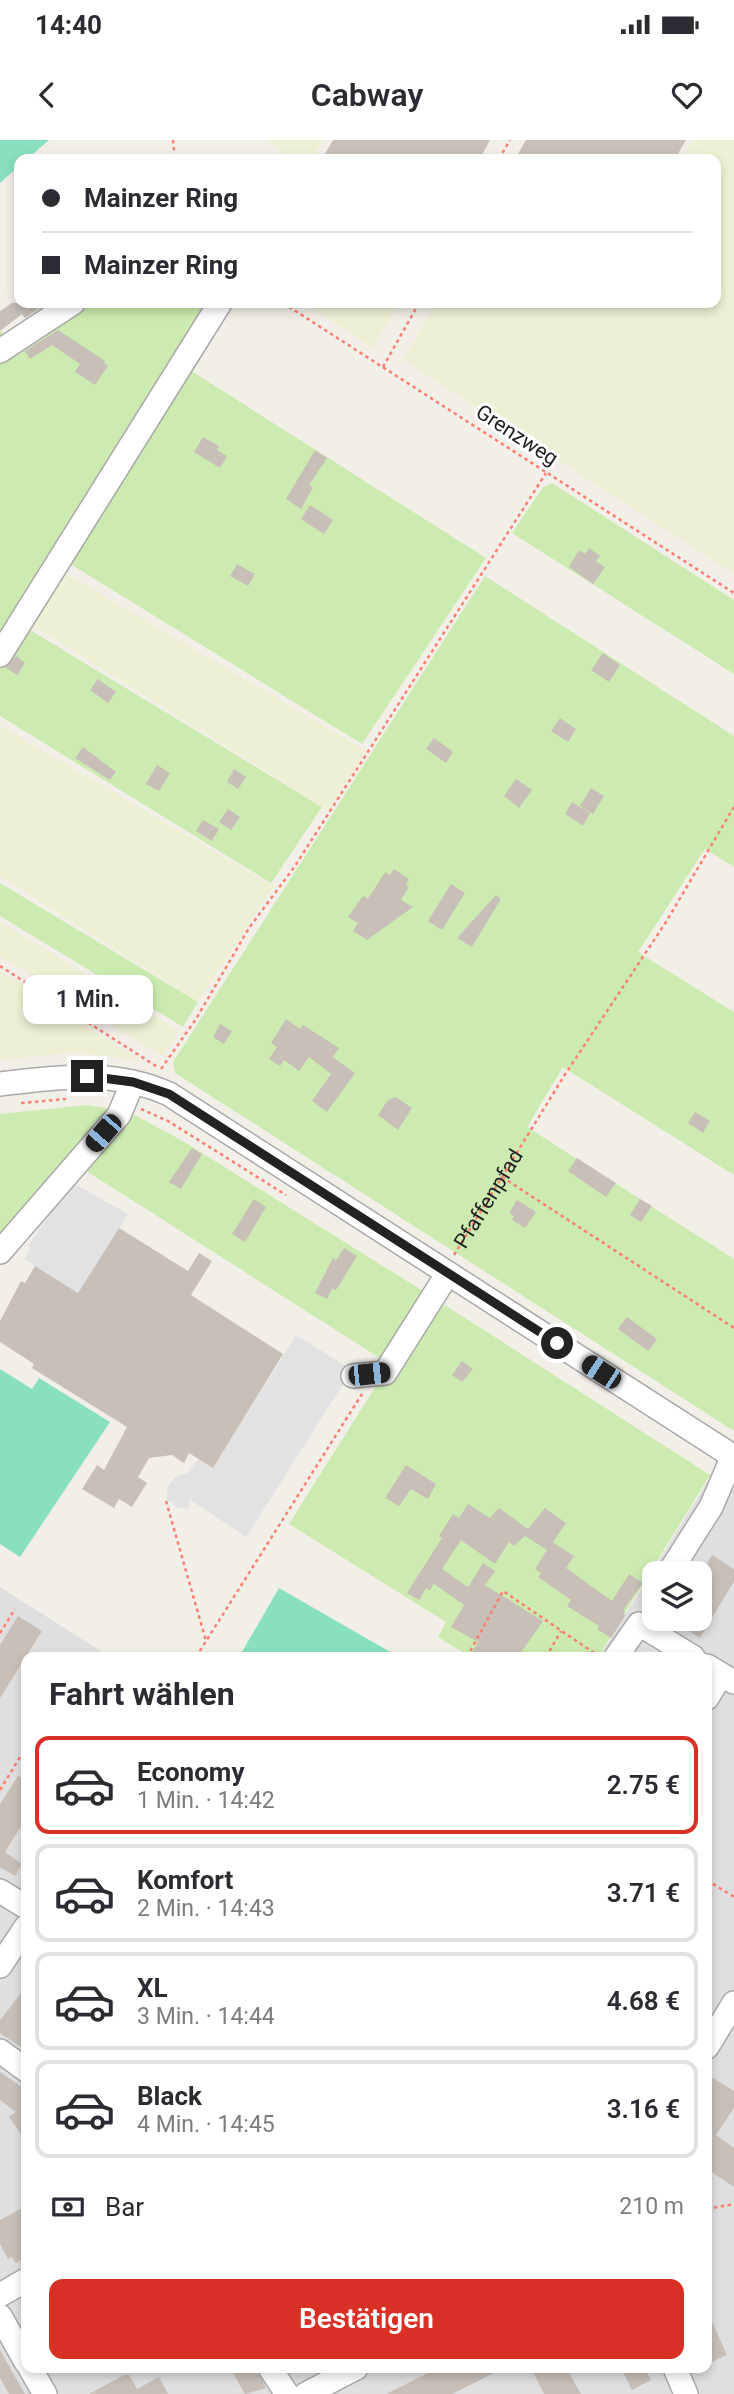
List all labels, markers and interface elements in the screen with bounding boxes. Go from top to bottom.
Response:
text: 14:40 [35,10,102,40]
icon: back [28,76,66,114]
text: Cabway [311,76,423,114]
icon: heart [668,76,706,114]
text: Mainzer Ring [84,183,238,213]
text: Mainzer Ring [84,250,238,280]
street label: Grenzweg [471,400,563,470]
callout: 1 Min. [22,974,152,1024]
text: 1 Min. [56,986,120,1013]
route end [71,1060,103,1092]
car [82,1110,125,1156]
street label: Pfaffenpfad [449,1145,528,1253]
route start [541,1327,573,1359]
car [578,1352,625,1392]
car [348,1361,391,1387]
map controls [642,1561,712,1631]
button: layers [642,1561,712,1631]
text: Fahrt wählen [49,1675,235,1713]
icon: car [53,1754,116,1817]
text: Economy [137,1757,244,1787]
text: 2.75 € [607,1770,680,1800]
text: 1 Min. · 14:42 [137,1787,275,1814]
icon: car [53,1862,116,1925]
text: Komfort [137,1865,233,1895]
text: 3.71 € [607,1878,680,1908]
text: 2 Min. · 14:43 [137,1895,275,1922]
icon: car [53,1970,116,2033]
text: XL [137,1973,168,2003]
text: 4.68 € [607,1986,680,2016]
text: 3 Min. · 14:44 [137,2003,275,2030]
icon: car [53,2078,116,2141]
text: Black [137,2081,202,2111]
text: 3.16 € [607,2094,680,2124]
text: 4 Min. · 14:45 [137,2111,275,2138]
icon: cash [49,2188,87,2226]
text: Bar [105,2192,144,2222]
text: 210 m [619,2193,684,2220]
button: Bestätigen [49,2279,684,2359]

